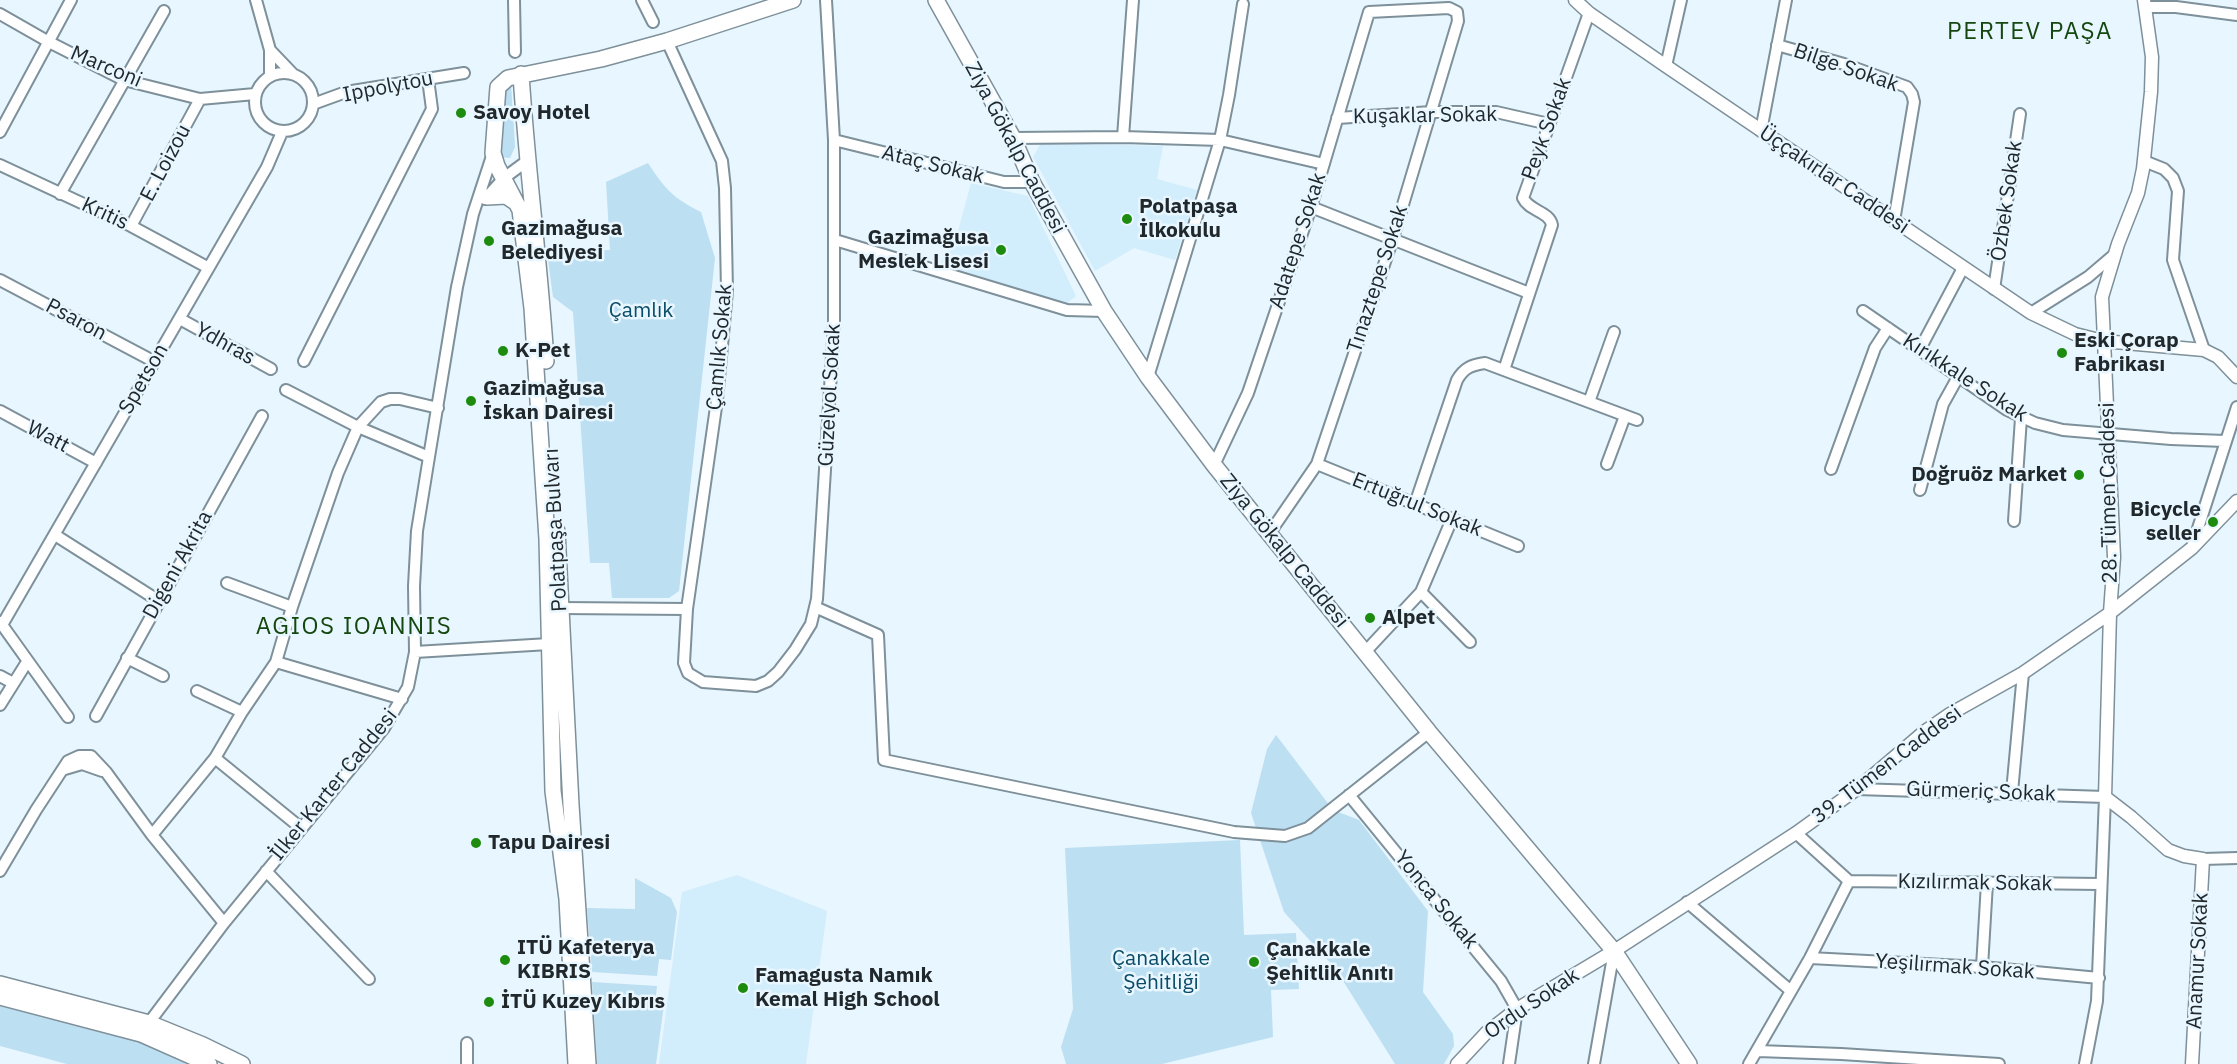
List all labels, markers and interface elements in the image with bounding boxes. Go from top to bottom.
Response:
district label: PERTEV PAŞA [1947,18,2113,46]
street label: Bilge Sokak [1790,38,1902,98]
street label: Marconi [66,41,146,93]
street label: Ziya Gökalp Caddesi [959,58,1071,238]
street label: Ippolytou [341,66,435,108]
street label: Peyk Sokak [1517,74,1577,184]
place label: Savoy Hotel [473,100,590,126]
street label: Kuşaklar Sokak [1353,102,1497,130]
marker: Savoy Hotel [454,106,468,120]
street label: E. Loizou [135,120,197,206]
street label: Üççakırlar Caddesi [1754,120,1914,240]
street label: Özbek Sokak [1986,139,2028,263]
street label: Ataç Sokak [879,140,987,190]
street label: Adatepe Sokak [1264,170,1332,312]
street label: Kritis [78,192,132,236]
place label: Polatpaşa İlkokulu [1139,194,1238,244]
street label: Tınaztepe Sokak [1342,202,1414,356]
marker: Polatpaşa İlkokulu [1120,212,1134,226]
place label: Gazimağusa Belediyesi [501,216,622,266]
place label: Gazimağusa Meslek Lisesi [858,225,989,275]
marker: Gazimağusa Belediyesi [482,234,496,248]
marker: Gazimağusa Meslek Lisesi [994,243,1008,257]
street label: Çamlık Sokak [702,283,738,411]
street label: Psaron [41,294,111,346]
park label: Çamlık [609,298,673,324]
street label: Ydhras [191,317,259,371]
street label: Güzelyol Sokak [814,323,846,467]
street label: Kırıkkale Sokak [1898,328,2032,428]
place label: Eski Çorap Fabrikası [2074,328,2179,378]
place label: K-Pet [515,338,570,364]
street label: Spetson [114,339,174,419]
marker: K-Pet [496,344,510,358]
marker: Eski Çorap Fabrikası [2055,346,2069,360]
place label: Gazimağusa İskan Dairesi [483,376,613,426]
marker: Gazimağusa İskan Dairesi [464,394,478,408]
street label: 28. Tümen Caddesi [2095,402,2123,584]
street label: Watt [23,415,73,459]
street label: Polatpaşa Bulvarı [539,448,573,612]
place label: Doğruöz Market [1911,462,2067,488]
street label: Ertuğrul Sokak [1348,467,1486,543]
marker: Doğruöz Market [2072,468,2086,482]
street label: Ziya Gökalp Caddesi [1214,469,1354,633]
place label: Bicycle seller [2130,497,2201,547]
street label: Digeni Akrita [138,506,218,624]
marker: Bicycle seller [2206,515,2220,529]
place label: Alpet [1382,605,1435,631]
marker: Alpet [1363,611,1377,625]
district label: AGIOS IOANNIS [256,613,452,641]
street label: 39. Tümen Caddesi [1807,700,1967,830]
street label: İlker Karter Caddesi [265,704,403,866]
street label: Gürmeriç Sokak [1906,777,2056,807]
place label: Tapu Dairesi [488,830,610,856]
marker: Tapu Dairesi [469,836,483,850]
street label: Yonca Sokak [1389,846,1483,954]
street label: Kızılırmak Sokak [1897,869,2053,897]
street label: Anamur Sokak [2182,892,2214,1030]
place label: ITÜ Kafeterya KIBRIS [517,935,655,985]
place label: Çanakkale Şehitlik Anıtı [1266,937,1394,987]
park label: Çanakkale Şehitliği [1112,946,1210,996]
street label: Yeşilırmak Sokak [1874,949,2036,985]
marker: ITÜ Kafeterya KIBRIS [498,953,512,967]
marker: Çanakkale Şehitlik Anıtı [1247,955,1261,969]
place label: Famagusta Namık Kemal High School [755,963,940,1013]
street label: Ordu Sokak [1480,963,1584,1045]
marker: Famagusta Namık Kemal High School [736,981,750,995]
place label: İTÜ Kuzey Kıbrıs [501,989,665,1015]
marker: İTÜ Kuzey Kıbrıs [482,995,496,1009]

